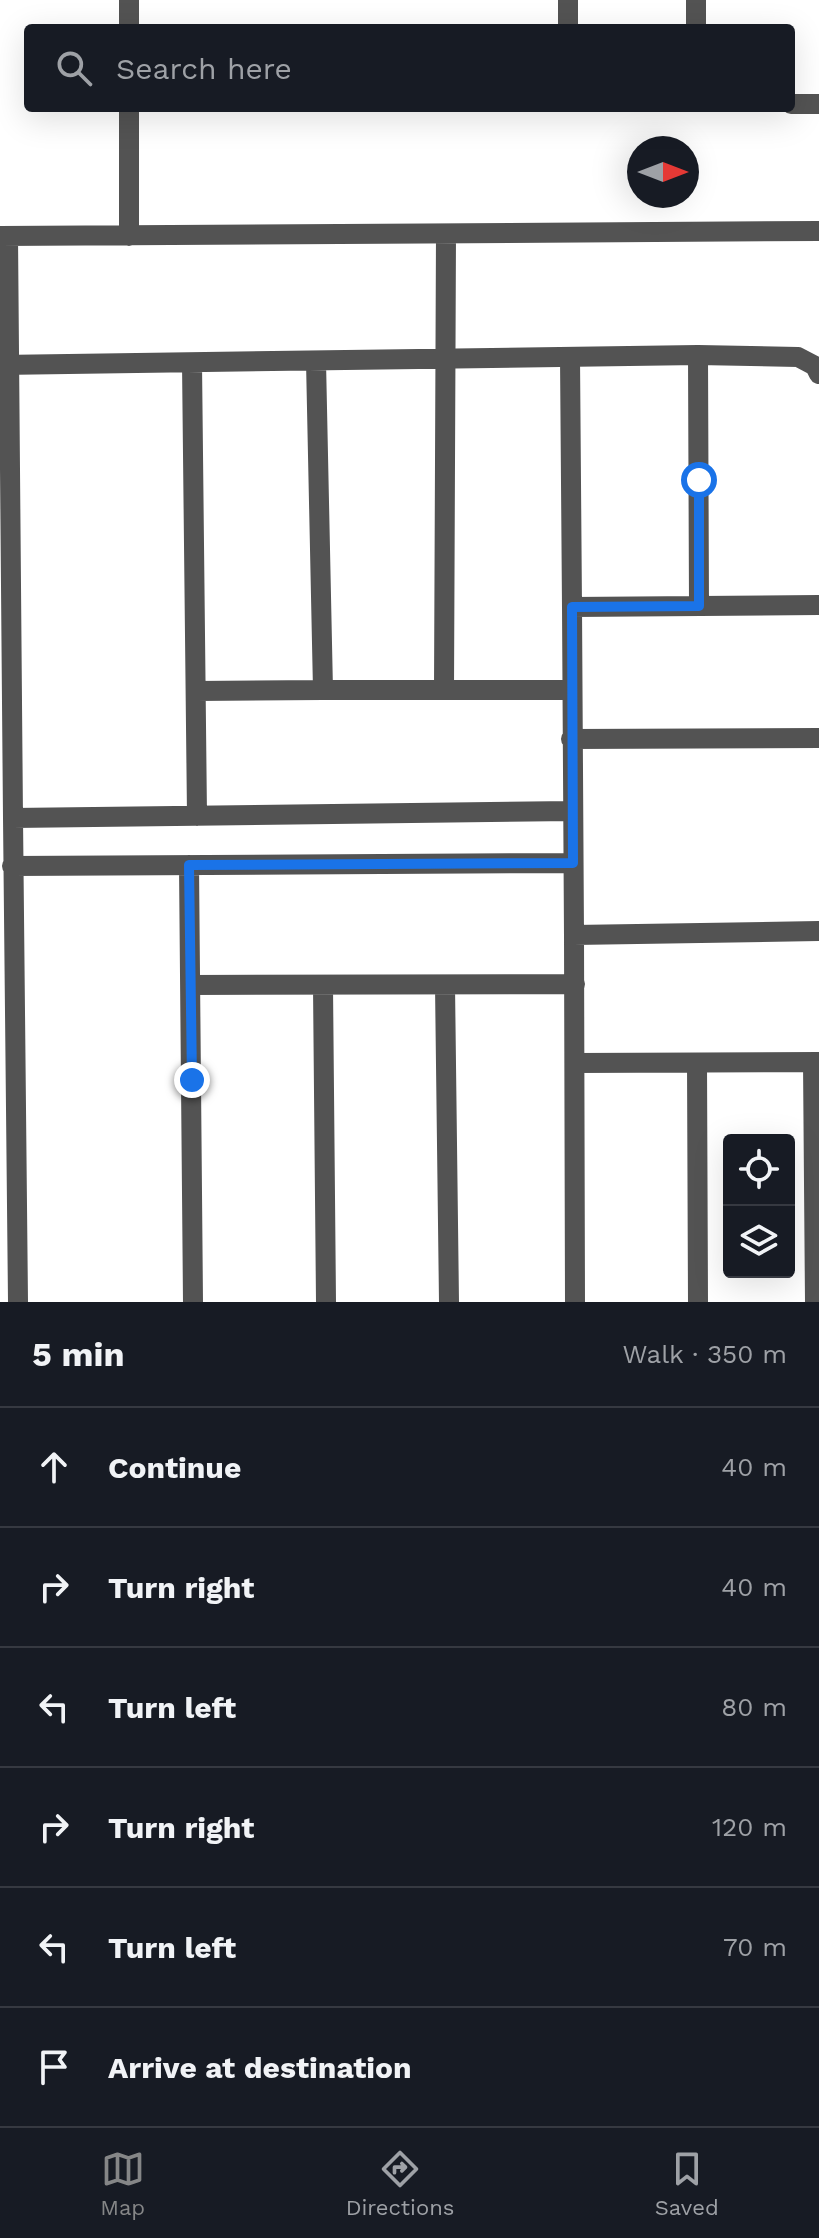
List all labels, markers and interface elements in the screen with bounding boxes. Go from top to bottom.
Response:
search box [24,24,795,112]
icon: search [52,46,96,90]
text: Search here [116,51,292,86]
north arrow [627,136,699,208]
route start [681,462,717,498]
route end [174,1062,210,1098]
map controls [723,1134,795,1278]
button: locate [723,1134,795,1206]
button: layers [723,1206,795,1278]
text: 5 min [32,1334,125,1374]
text: Walk · 350 m [622,1339,787,1369]
icon: ahead [32,1445,76,1489]
text: Continue [108,1450,241,1485]
text: 40 m [721,1452,787,1482]
icon: right [32,1565,76,1609]
text: Turn right [108,1570,254,1605]
text: 40 m [721,1572,787,1602]
icon: left [32,1685,76,1729]
text: Turn left [108,1690,236,1725]
text: 80 m [721,1692,787,1722]
icon: right [32,1805,76,1849]
text: Turn right [108,1810,254,1845]
text: 120 m [712,1812,787,1842]
icon: left [32,1925,76,1969]
text: Turn left [108,1930,236,1965]
text: 70 m [723,1932,787,1962]
icon: arrive [32,2045,76,2089]
text: Arrive at destination [108,2050,412,2085]
tab: Map [100,2147,145,2220]
tab: Directions [346,2147,454,2220]
tab: Saved [655,2147,719,2220]

